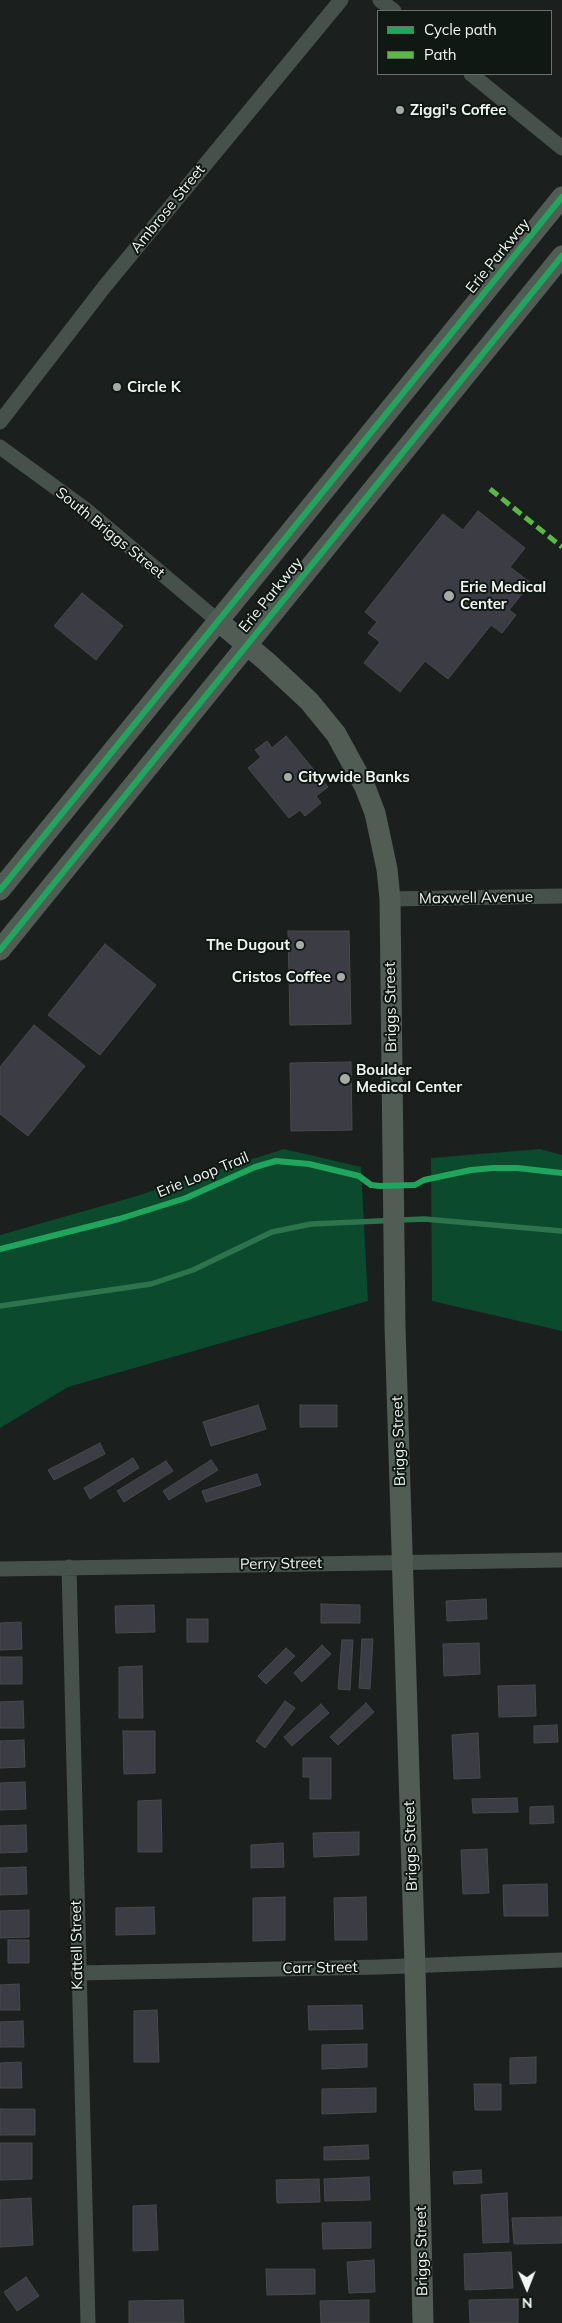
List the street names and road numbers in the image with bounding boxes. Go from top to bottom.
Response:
street label: Ambrose Street [127,161,209,257]
street label: Erie Parkway [462,215,534,297]
street label: South Briggs Street [52,484,168,582]
street label: Erie Parkway [235,554,307,636]
street label: Maxwell Avenue [419,888,533,908]
street label: Briggs Street [381,962,401,1052]
street label: Erie Loop Trail [154,1148,252,1202]
street label: Briggs Street [388,1396,410,1486]
street label: Perry Street [240,1554,322,1574]
street label: Briggs Street [400,1801,422,1891]
street label: Kattell Street [67,1900,87,1990]
street label: Carr Street [282,1958,358,1978]
street label: Briggs Street [412,2206,432,2296]

